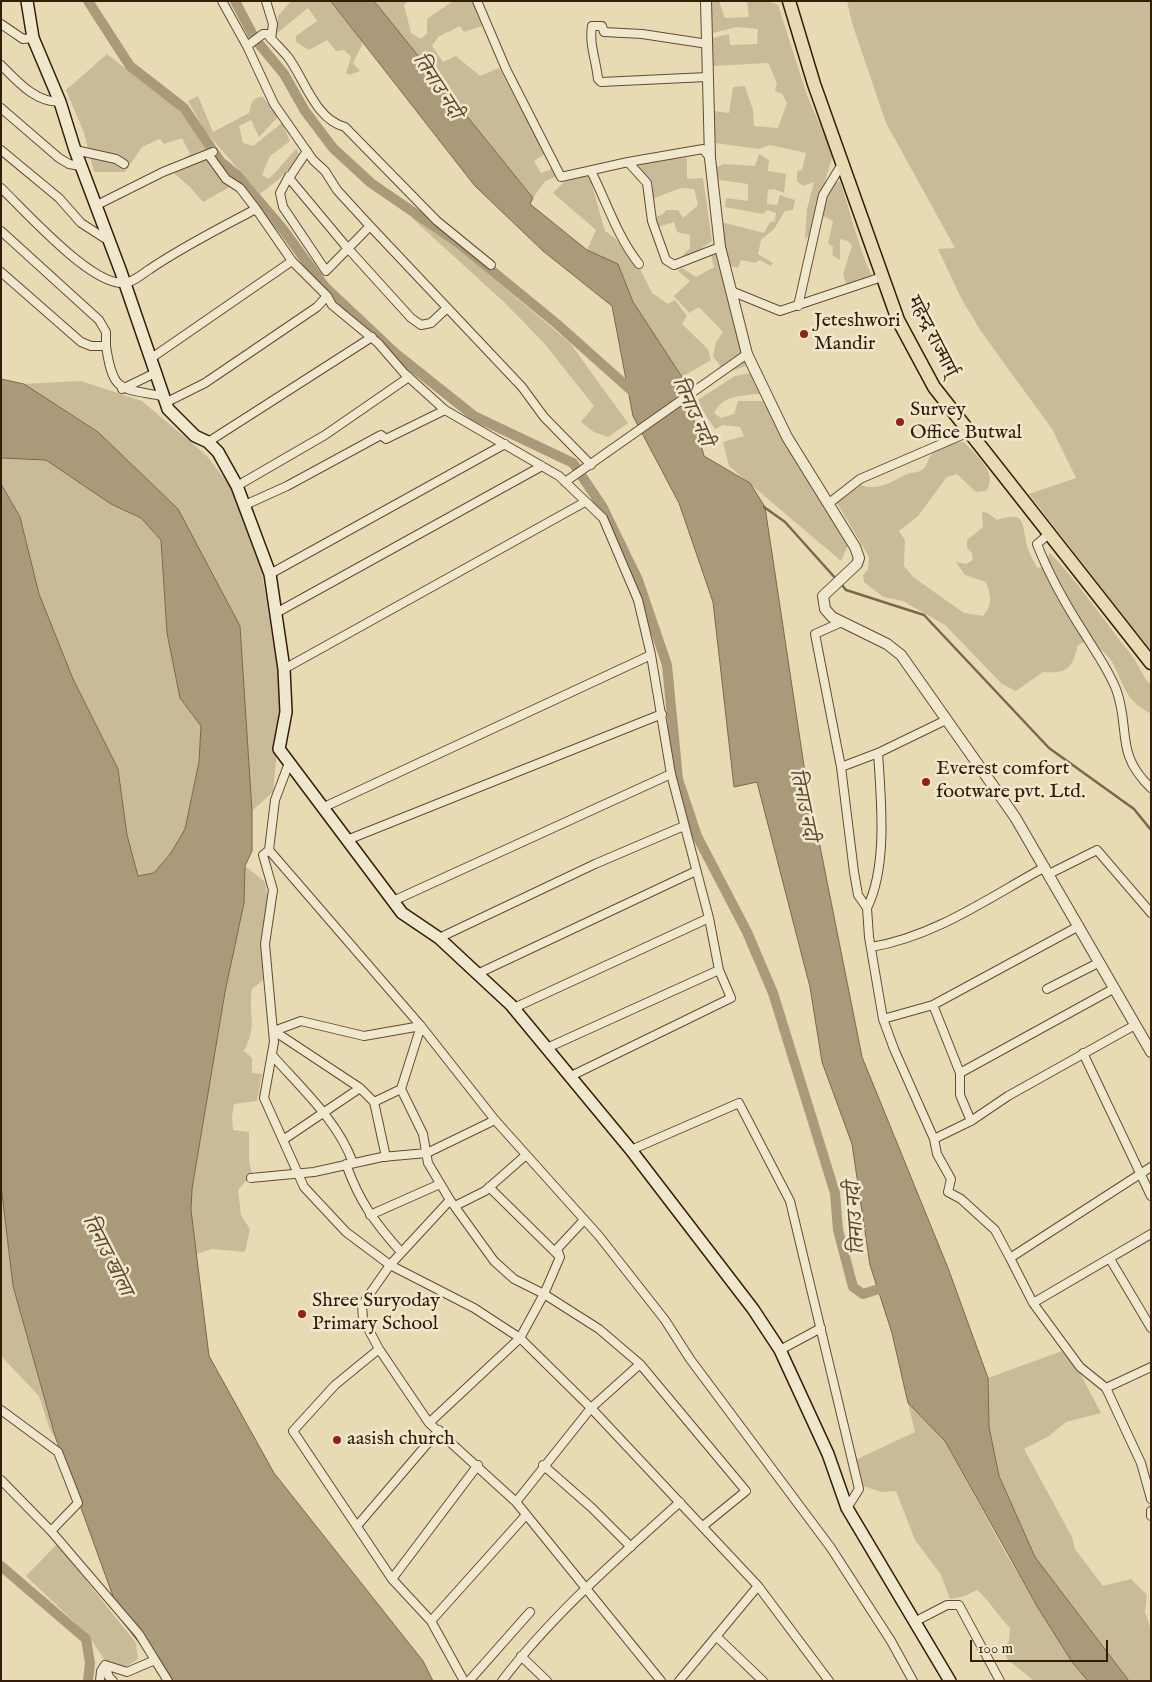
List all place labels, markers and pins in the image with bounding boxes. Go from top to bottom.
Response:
place label: Jeteshwori Mandir [814,310,901,357]
marker: Jeteshwori Mandir [798,328,810,340]
place label: Survey Office Butwal [910,399,1022,446]
marker: Survey Office Butwal [894,416,906,428]
place label: Everest comfort footware pvt. Ltd. [936,758,1085,805]
marker: Everest comfort footware pvt. Ltd. [920,776,932,788]
place label: Shree Suryoday Primary School [312,1290,440,1337]
marker: Shree Suryoday Primary School [296,1308,308,1320]
place label: aasish church [347,1428,455,1452]
marker: aasish church [331,1434,343,1446]

